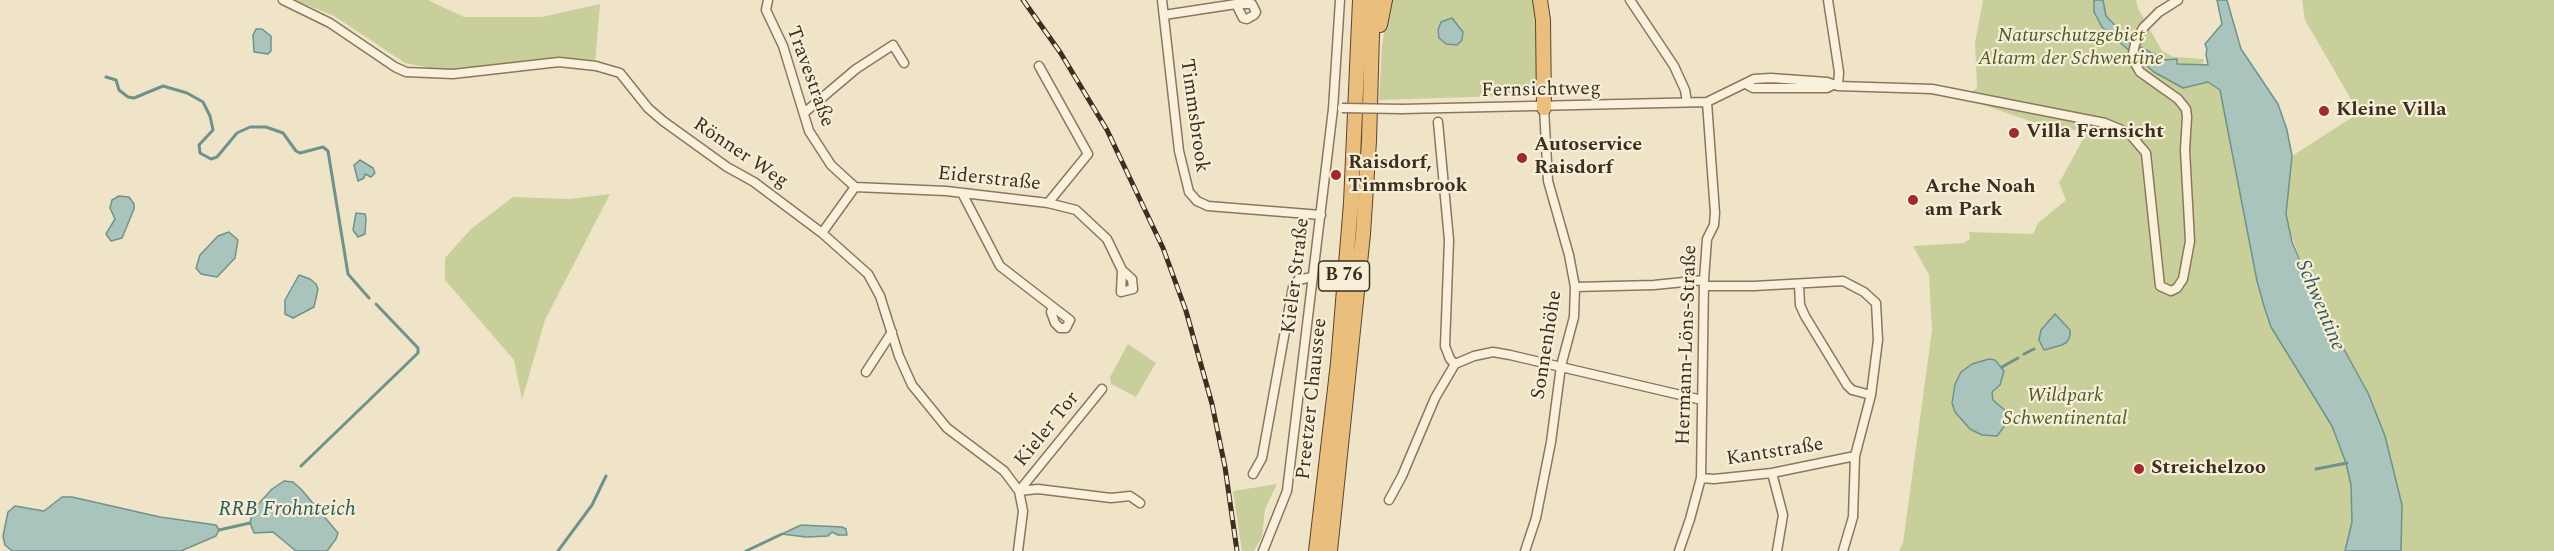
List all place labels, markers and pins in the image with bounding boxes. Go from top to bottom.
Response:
place label: Kleine Villa [2336,99,2447,123]
marker: Kleine Villa [2317,104,2331,118]
place label: Villa Fernsicht [2026,121,2164,145]
marker: Villa Fernsicht [2007,126,2021,140]
place label: Autoservice Raisdorf [1534,134,1642,181]
marker: Autoservice Raisdorf [1515,151,1529,165]
place label: Raisdorf, Timmsbrook [1348,152,1468,199]
marker: Raisdorf, Timmsbrook [1329,168,1343,182]
place label: Arche Noah am Park [1925,176,2036,223]
marker: Arche Noah am Park [1906,193,1920,207]
place label: Streichelzoo [2151,457,2266,481]
marker: Streichelzoo [2132,462,2146,476]

